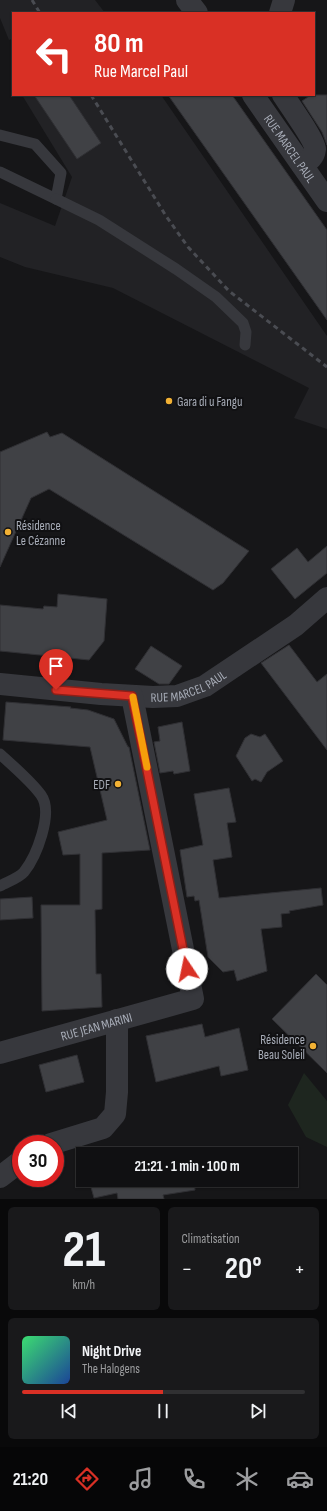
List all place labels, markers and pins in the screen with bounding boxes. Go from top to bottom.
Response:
place label: Gara di u Fangu [177,394,242,410]
marker: Gara di u Fangu [164,396,174,406]
place label: Résidence Le Cézanne [16,518,65,549]
marker: Résidence Le Cézanne [3,527,13,537]
pin [39,649,73,690]
place label: EDF [93,777,110,793]
marker: EDF [113,779,123,789]
place label: Résidence Beau Soleil [258,1032,305,1063]
marker: Résidence Beau Soleil [308,1041,318,1051]

